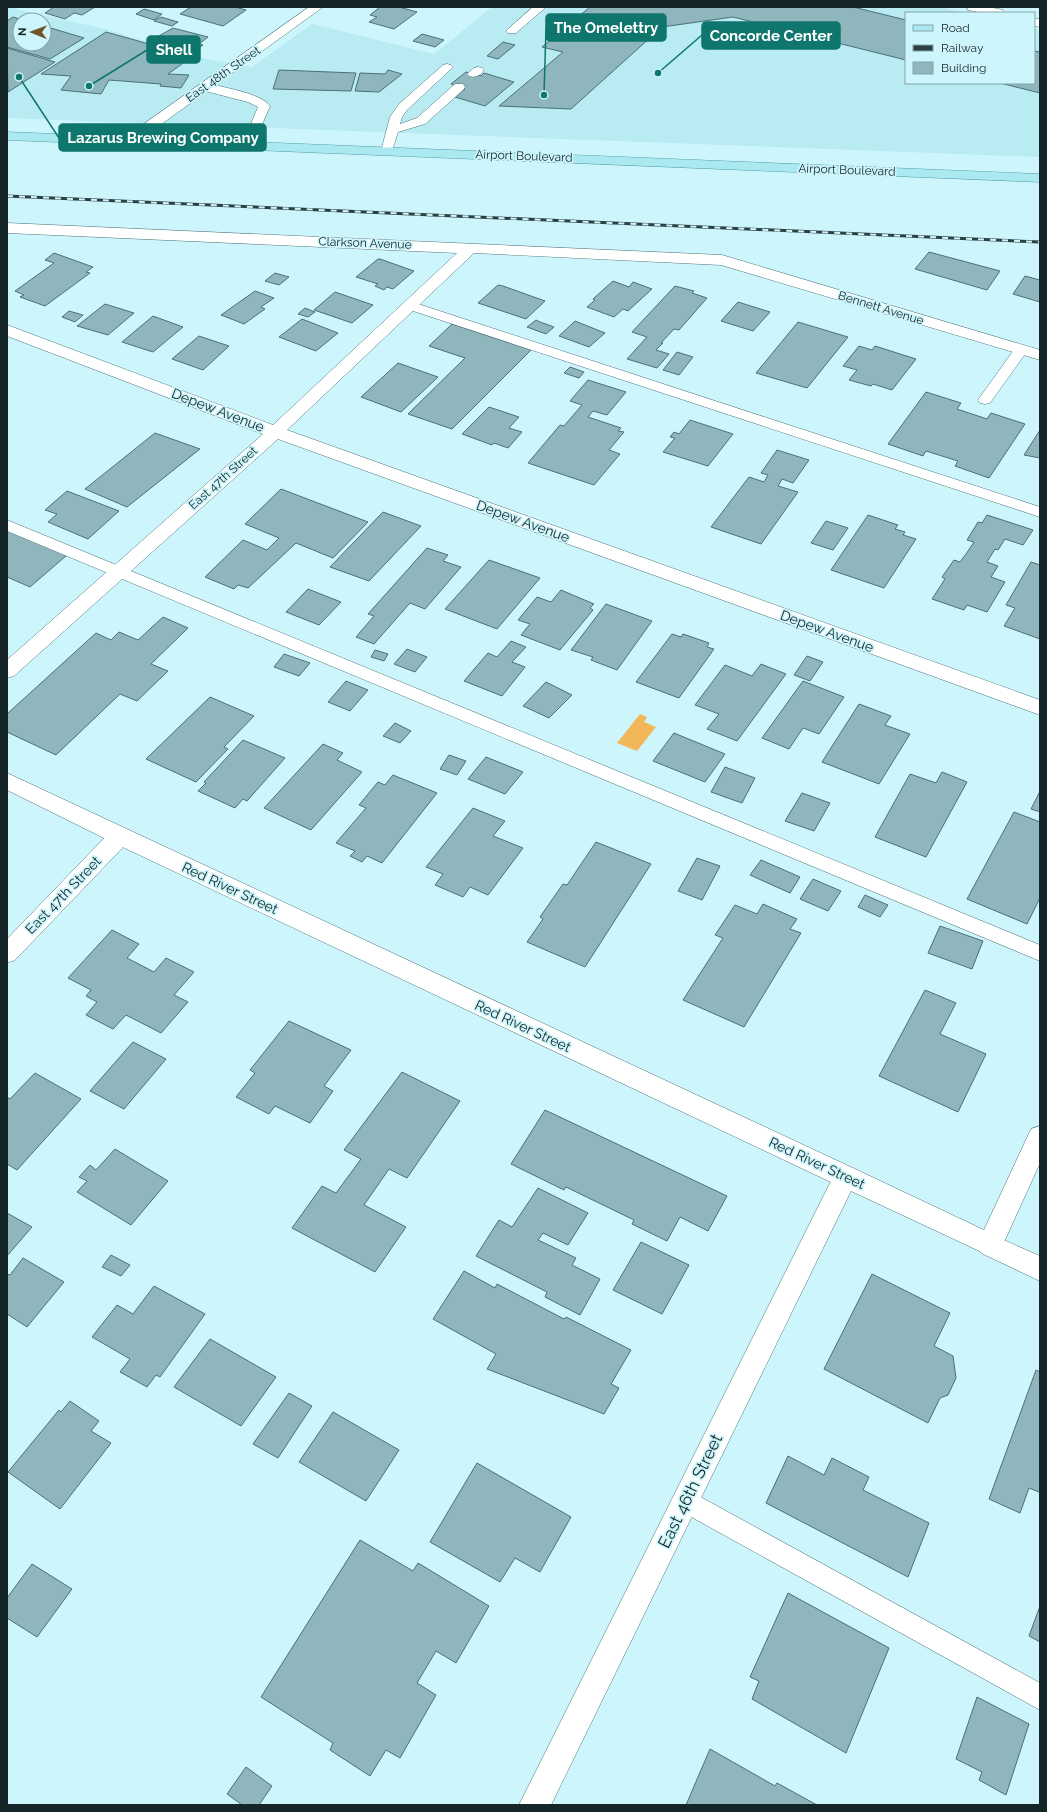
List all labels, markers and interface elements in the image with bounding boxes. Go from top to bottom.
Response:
north arrow [12,12,52,52]
legend [905,12,1035,84]
callout: The Omelettry [546,14,666,41]
text: The Omelettry [554,19,659,37]
text: Road [941,21,970,35]
callout: Concorde Center [702,22,840,49]
text: Concorde Center [710,27,832,45]
text: N [16,28,29,36]
callout: Shell [147,36,200,63]
text: Shell [156,41,193,59]
text: Railway [941,41,984,55]
street label: East 48th Street [183,43,263,105]
text: Building [941,61,987,75]
callout: Lazarus Brewing Company [59,124,266,151]
text: Lazarus Brewing Company [67,129,259,147]
street label: Airport Boulevard [475,147,573,165]
street label: Airport Boulevard [798,161,896,179]
street label: Clarkson Avenue [318,234,412,252]
street label: Bennett Avenue [836,288,926,328]
street label: Depew Avenue [169,385,267,435]
street label: East 47th Street [186,444,260,512]
street label: Depew Avenue [474,497,572,545]
street label: Depew Avenue [778,607,876,655]
street label: East 47th Street [22,853,104,937]
street label: Red River Street [180,859,281,917]
street label: Red River Street [473,997,574,1055]
street label: Red River Street [767,1134,868,1192]
street label: East 46th Street [654,1430,726,1551]

